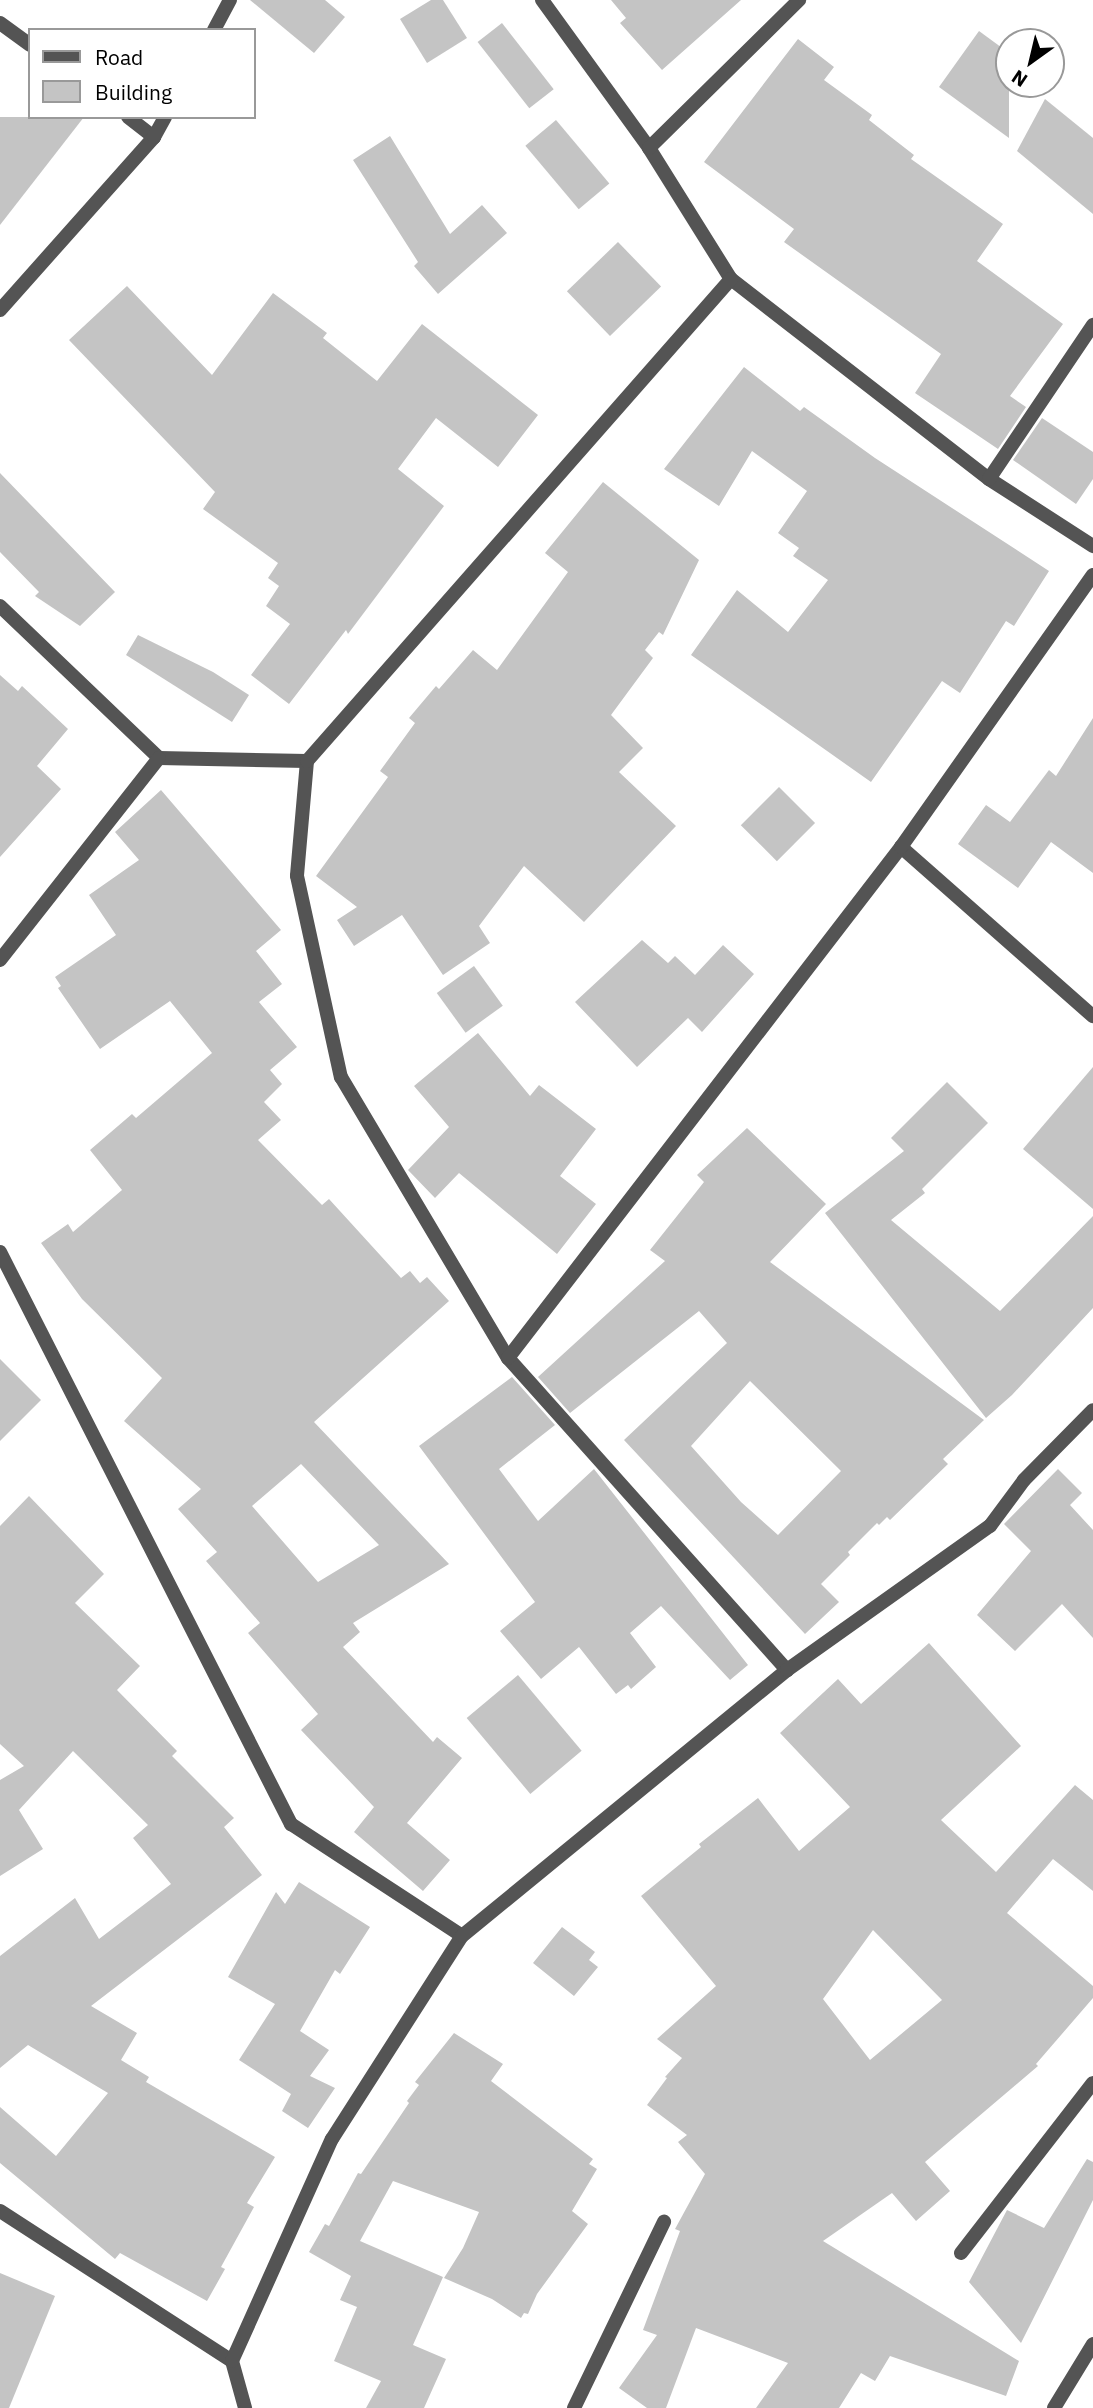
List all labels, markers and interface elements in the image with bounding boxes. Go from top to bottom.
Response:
legend [28,28,256,119]
north arrow [995,28,1065,98]
text: Road [95,43,143,71]
text: N [1007,65,1032,93]
text: Building [95,78,172,106]

